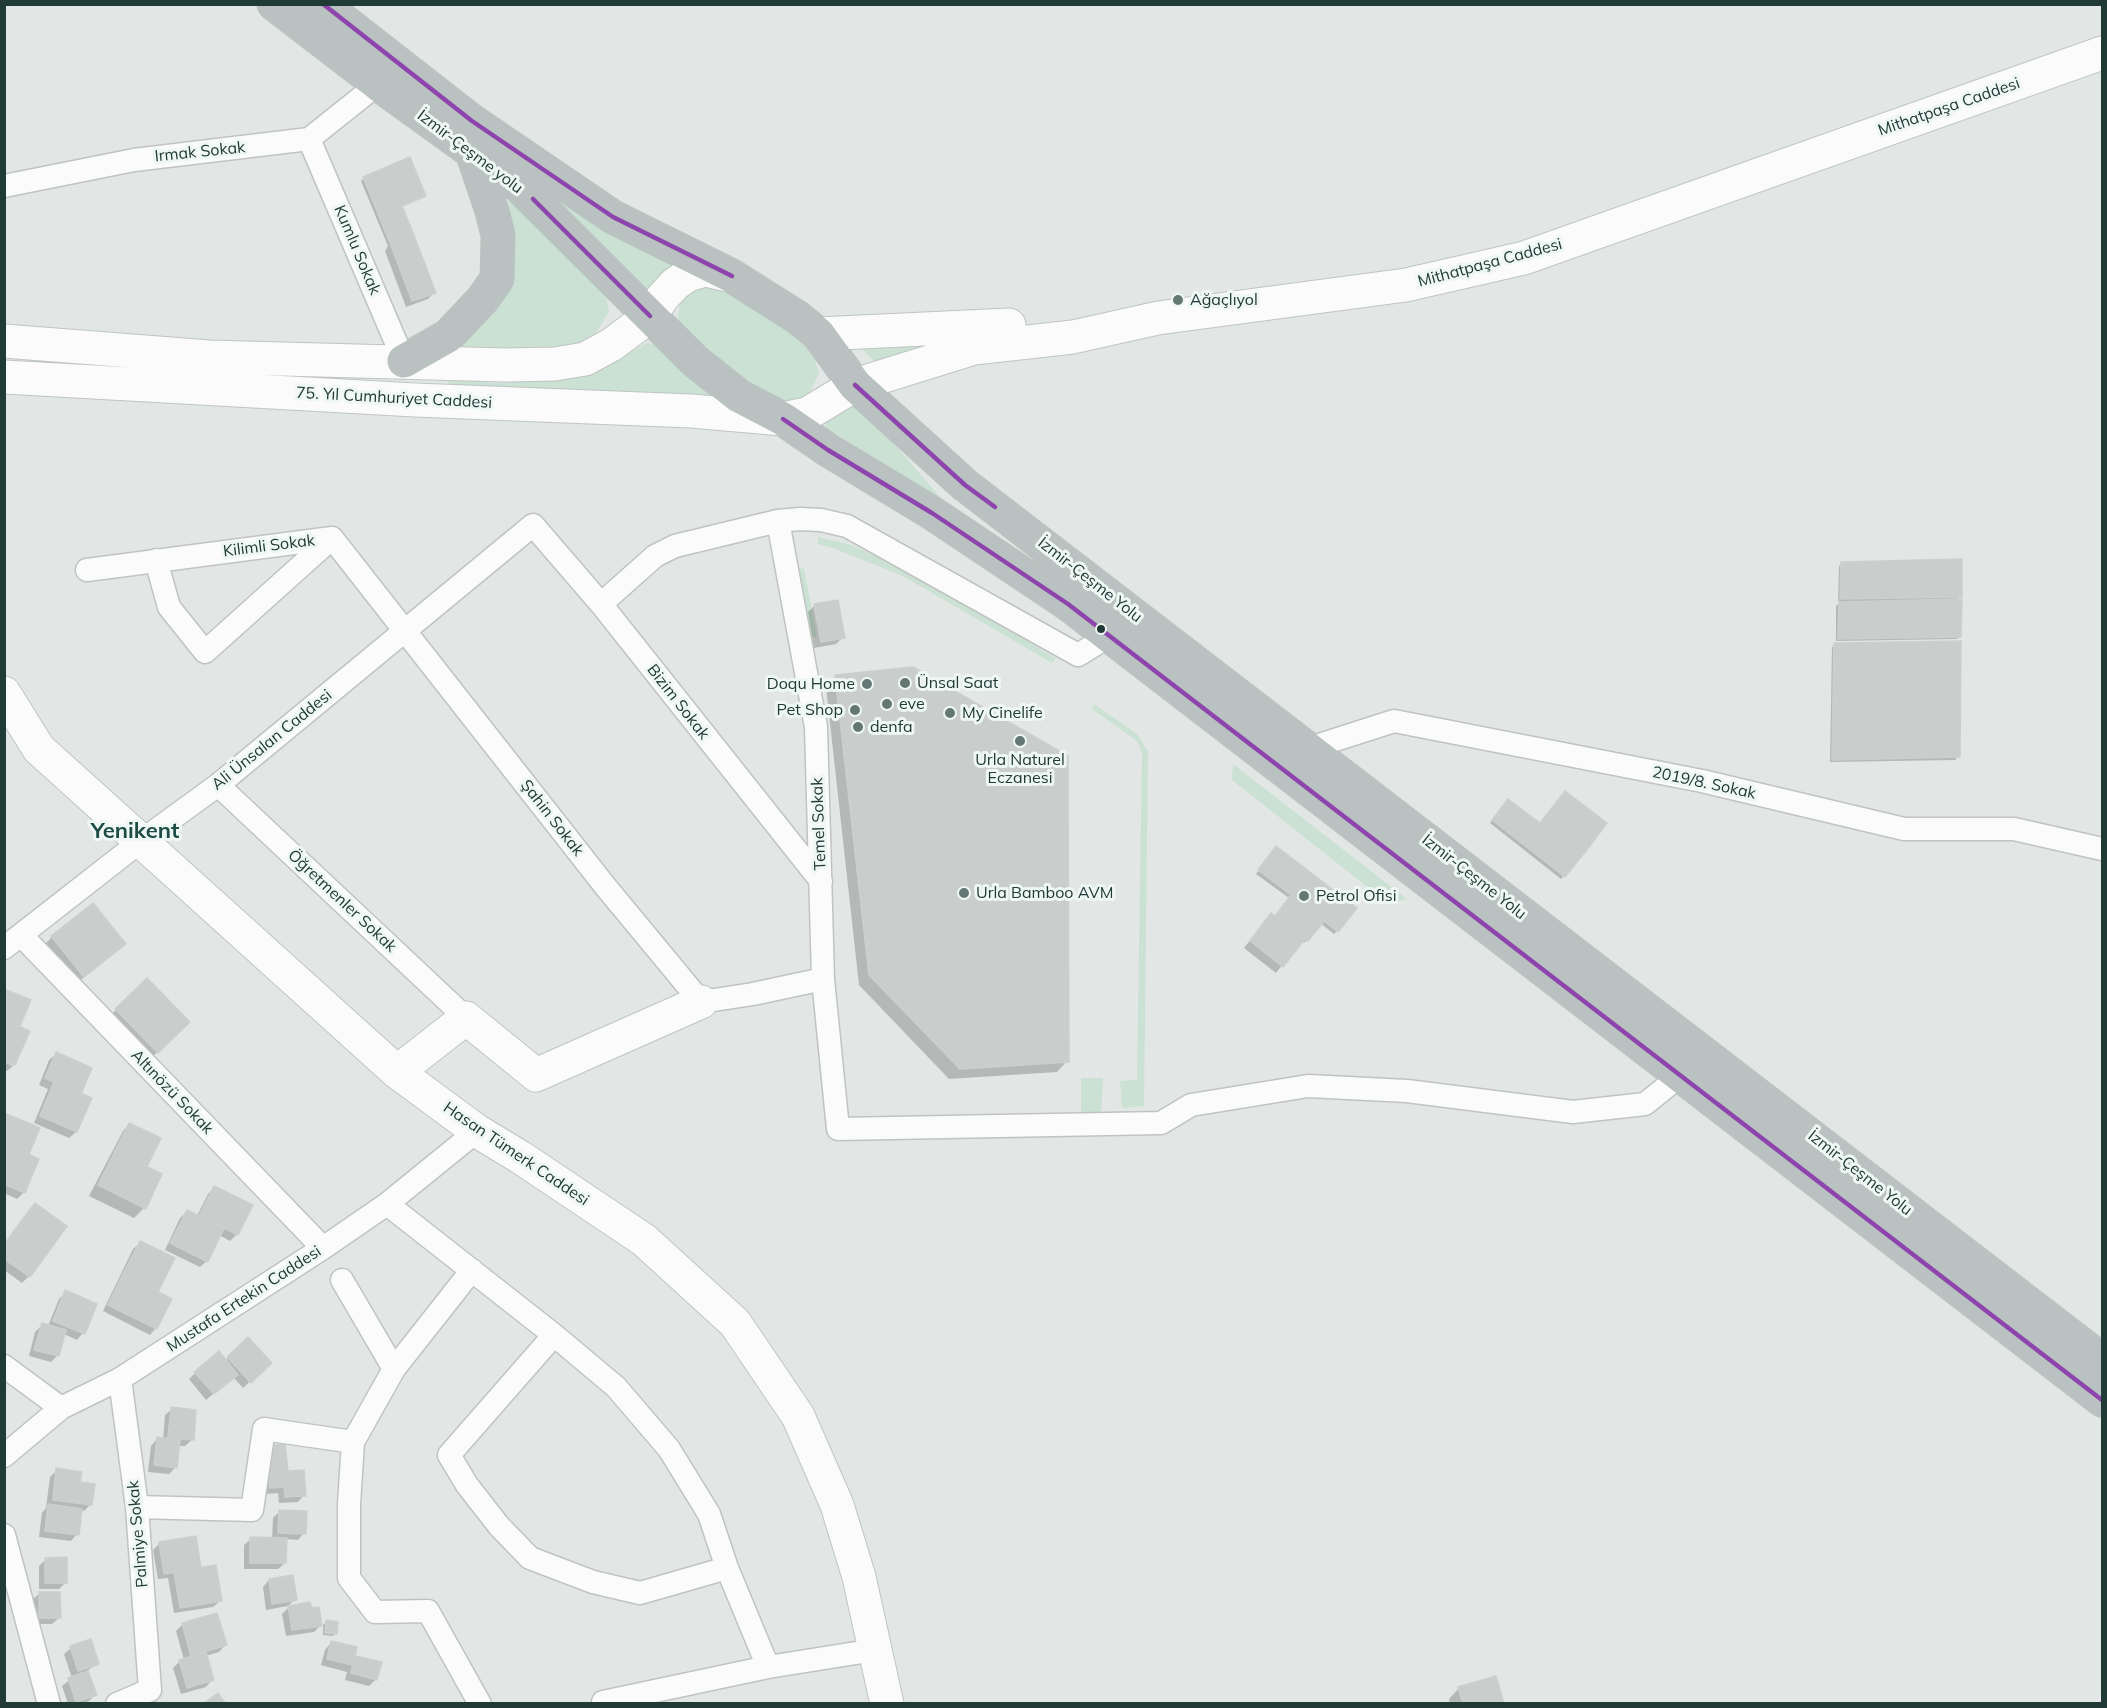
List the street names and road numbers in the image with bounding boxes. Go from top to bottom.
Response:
street label: Mithatpaşa Caddesi [1876,74,2022,140]
street label: İzmir-Çeşme yolu [413,106,527,198]
street label: Irmak Sokak [154,138,246,166]
street label: Kumlu Sokak [329,202,385,298]
street label: Mithatpaşa Caddesi [1416,235,1564,291]
street label: 75. Yıl Cumhuriyet Caddesi [295,383,493,413]
street label: Kilimli Sokak [222,531,316,561]
street label: İzmir-Çeşme Yolu [1034,533,1146,627]
street label: Bizim Sokak [643,661,713,743]
street label: Ali Ünsalan Caddesi [208,686,336,794]
street label: 2019/8. Sokak [1650,763,1758,803]
street label: Şahin Sokak [516,776,588,860]
street label: Temel Sokak [808,777,830,871]
street label: İzmir-Çeşme Yolu [1418,830,1530,924]
street label: Öğretmenler Sokak [284,846,400,956]
street label: Altınözü Sokak [127,1046,217,1138]
street label: Hasan Tümerk Caddesi [440,1098,592,1210]
street label: İzmir-Çeşme Yolu [1804,1126,1916,1220]
street label: Mustafa Ertekin Caddesi [163,1242,325,1356]
street label: Palmiye Sokak [124,1480,152,1588]

